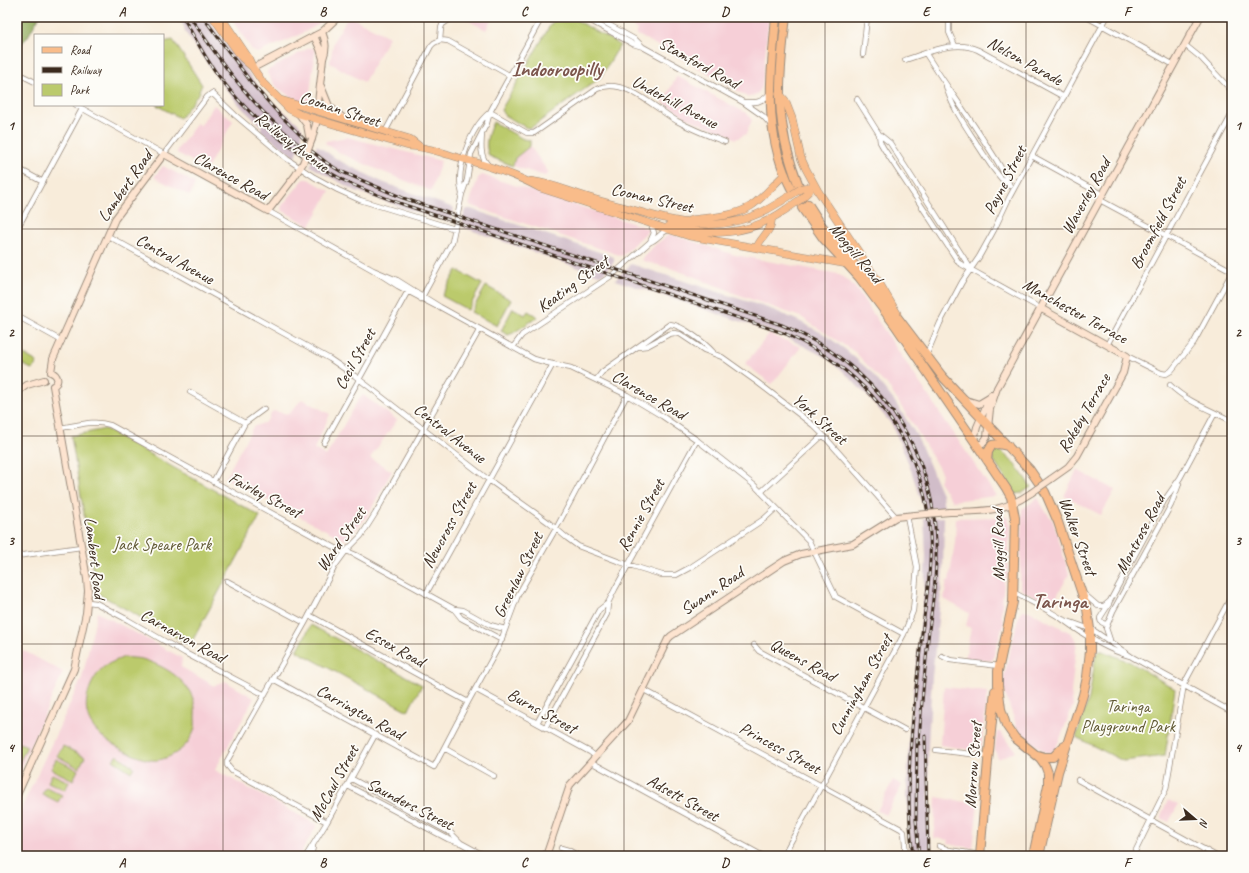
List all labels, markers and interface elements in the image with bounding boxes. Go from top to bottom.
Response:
text: A [119,4,127,20]
text: B [320,4,328,20]
text: C [521,4,529,20]
text: D [721,4,730,20]
text: E [923,4,932,20]
text: F [1124,4,1133,20]
street label: Stamford Road [655,32,745,95]
street label: Nelson Parade [984,32,1067,91]
legend [34,34,164,106]
text: Road [70,42,92,58]
district label: Indooroopilly [511,56,604,82]
text: Railway [70,62,102,78]
street label: Underhill Avenue [628,71,723,134]
text: Park [70,82,91,98]
street label: Coonan Street [297,86,385,133]
street label: Railway Avenue [251,107,334,178]
text: 1 [8,118,16,134]
text: 1 [1235,118,1243,134]
street label: Payne Street [979,140,1032,218]
street label: Lambert Road [93,144,159,226]
street label: Clarence Road [190,147,275,207]
street label: Waverley Road [1057,152,1117,238]
street label: Broomfield Street [1125,171,1192,273]
street label: Coonan Street [609,178,697,218]
street label: Moggill Road [825,219,889,290]
street label: Central Avenue [132,229,219,290]
street label: Keating Street [533,249,615,317]
street label: Manchester Terrace [1019,274,1132,349]
street label: Cecil Street [330,323,381,393]
text: 2 [8,325,15,341]
text: 2 [1235,325,1242,341]
street label: Clarence Road [608,365,693,426]
street label: Rokeby Terrace [1053,368,1116,456]
street label: York Street [788,389,854,451]
street label: Central Avenue [410,398,491,469]
street label: Fairley Street [225,467,307,524]
street label: Rennie Street [613,473,671,555]
street label: Newcross Street [417,476,482,572]
street label: Montrose Road [1110,488,1171,578]
street label: Walker Street [1054,494,1103,580]
street label: Ward Street [311,501,372,575]
street label: Moggill Road [987,505,1009,581]
street label: Lambert Road [80,516,111,603]
street label: Greenlaw Street [488,527,549,621]
text: 3 [8,533,15,549]
text: 3 [1235,533,1242,549]
park label: Jack Speare Park [112,534,213,555]
street label: Swann Road [676,561,749,620]
district label: Taringa [1033,588,1090,614]
street label: Carnarvon Road [137,604,231,669]
street label: Essex Road [362,622,430,673]
street label: Cunningham Street [825,629,898,739]
street label: Queens Road [766,633,842,688]
street label: Carrington Road [313,679,409,746]
street label: Burns Street [504,684,582,740]
park label: Taringa Playground Park [1081,696,1177,737]
street label: Princess Street [736,717,826,780]
street label: Morrow Street [960,719,987,809]
street label: McCaul Street [305,739,365,825]
text: 4 [8,740,16,756]
text: 4 [1235,740,1243,756]
street label: Adsett Street [644,770,725,827]
street label: Saunders Street [363,773,459,836]
north arrow [1175,799,1215,839]
text: N [1196,817,1212,830]
text: A [119,855,127,871]
text: B [320,855,328,871]
text: C [521,855,529,871]
text: D [721,855,730,871]
text: E [923,855,932,871]
text: F [1124,855,1133,871]

